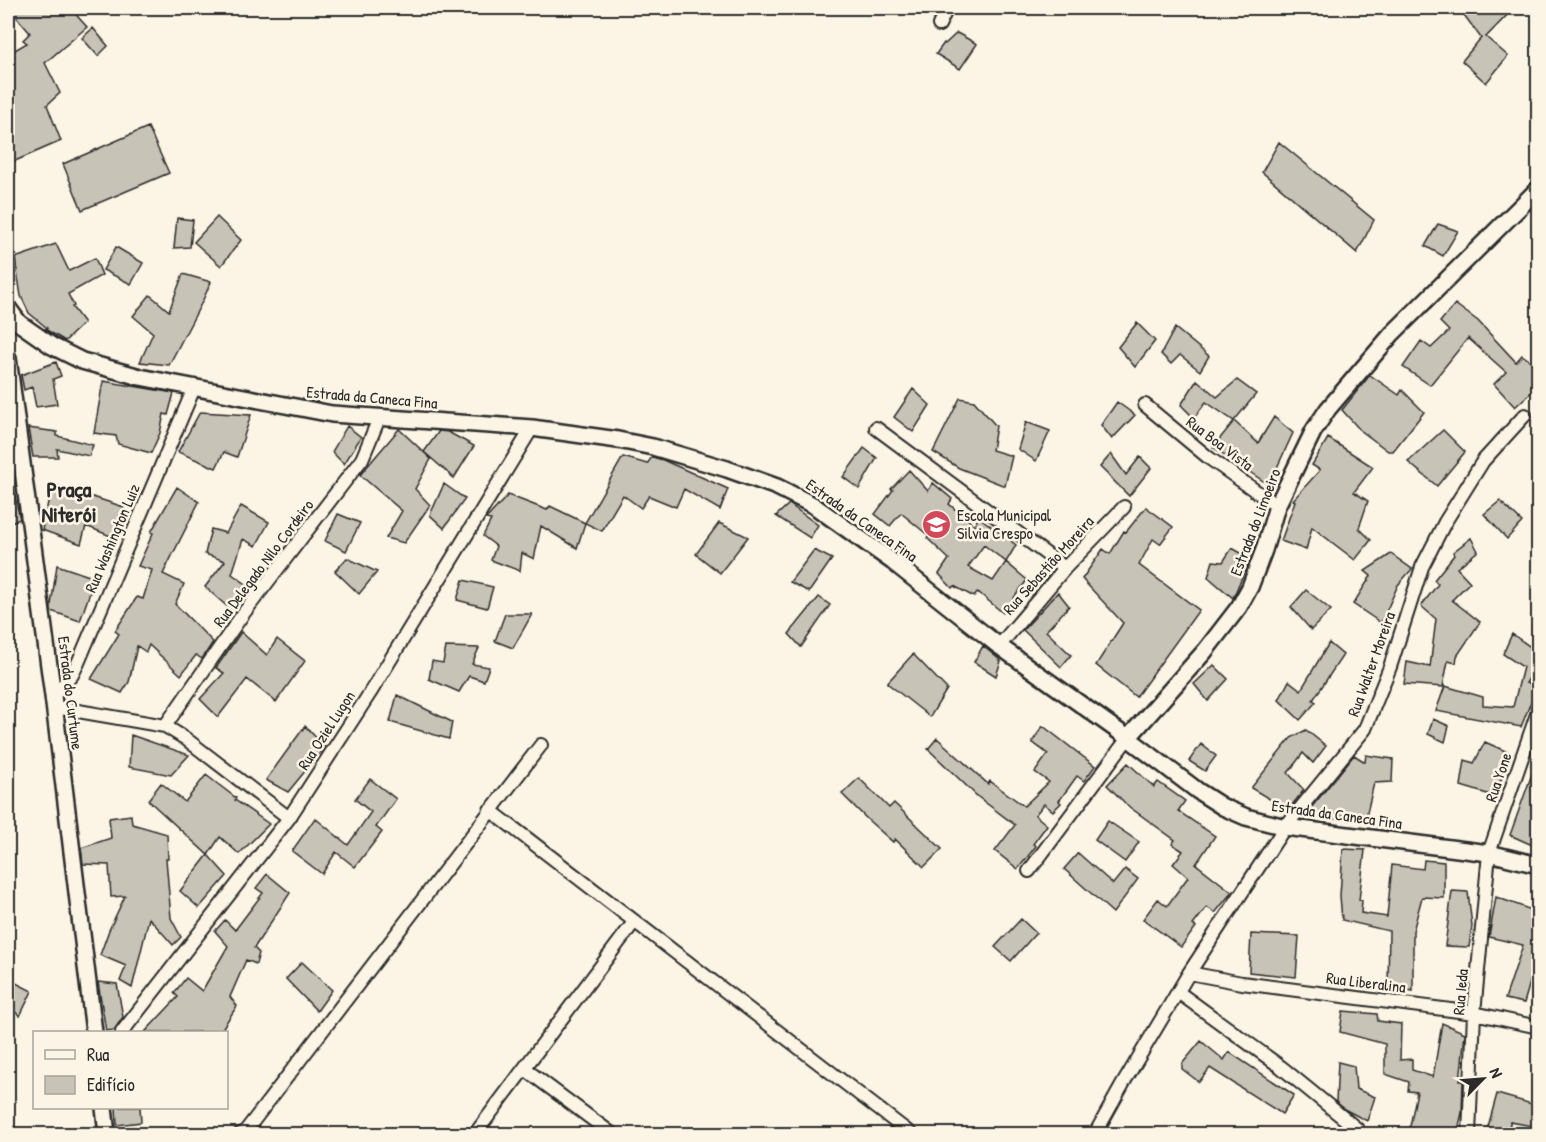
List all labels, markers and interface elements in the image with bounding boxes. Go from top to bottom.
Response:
street label: Estrada da Caneca Fina [306,380,438,414]
street label: Rua Boa Vista [1182,411,1258,475]
street label: Estrada do Limoeiro [1224,465,1286,579]
street label: Estrada da Caneca Fina [802,473,922,567]
district label: Praça Niterói [41,474,97,529]
street label: Rua Washington Luiz [79,480,145,596]
street label: Rua Delegado Nilo Cordeiro [208,494,319,631]
place label: Escola Municipal Silvia Crespo [957,504,1052,544]
school or university icon: Escola Municipal Silvia Crespo [920,508,952,540]
street label: Rua Sebastião Moreira [998,511,1098,619]
street label: Rua Walter Moreira [1342,608,1400,720]
street label: Estrada do Curtume [53,635,89,752]
street label: Rua Oziel Lugon [292,686,360,774]
street label: Rua Yone [1479,749,1517,805]
street label: Estrada da Caneca Fina [1270,794,1404,834]
street label: Rua Liberalina [1325,966,1407,998]
street label: Rua Ieda [1447,968,1473,1016]
legend [33,1031,228,1109]
text: Rua [87,1042,109,1067]
north arrow [1453,1049,1513,1109]
text: N [1485,1064,1509,1082]
text: Edifício [87,1072,135,1097]

